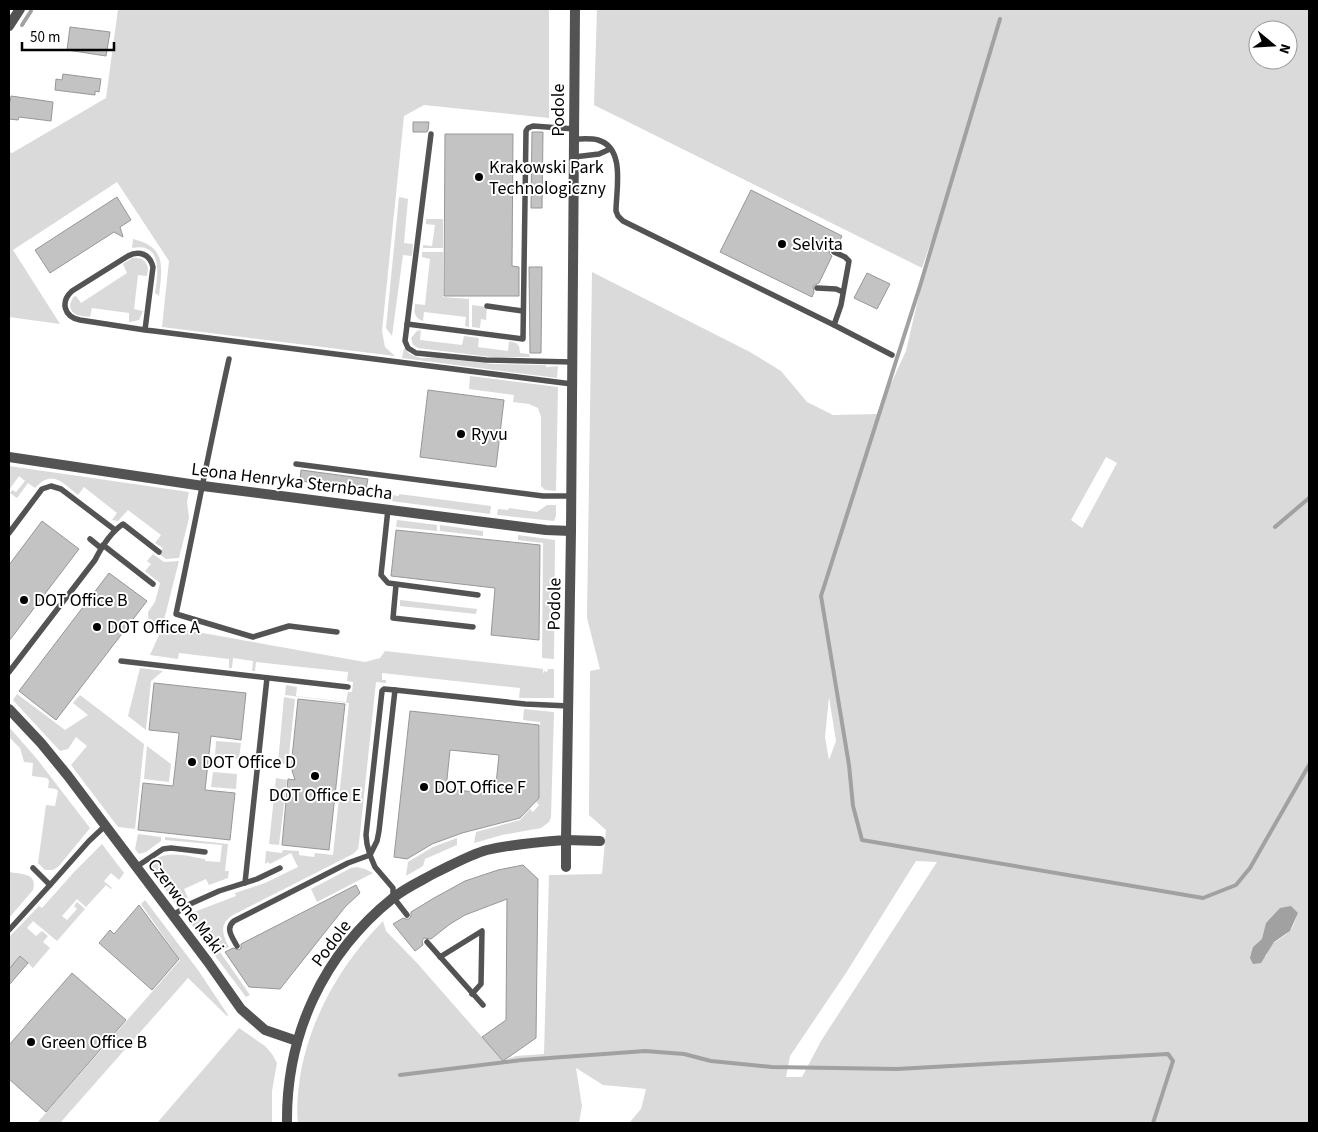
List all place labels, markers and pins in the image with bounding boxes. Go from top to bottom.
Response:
place label: Krakowski Park Technologiczny [489,155,607,201]
marker: Krakowski Park Technologiczny [473,171,485,183]
place label: Selvita [792,232,843,257]
marker: Selvita [776,238,788,250]
place label: Ryvu [471,422,508,447]
marker: Ryvu [455,428,467,440]
place label: DOT Office B [34,588,128,613]
marker: DOT Office B [18,594,30,606]
place label: DOT Office A [107,615,200,640]
marker: DOT Office A [91,621,103,633]
place label: DOT Office D [202,750,296,775]
marker: DOT Office D [186,756,198,768]
marker: DOT Office E [309,770,321,782]
place label: DOT Office F [434,775,526,800]
marker: DOT Office F [418,781,430,793]
place label: DOT Office E [269,783,361,808]
place label: Green Office B [41,1030,147,1055]
marker: Green Office B [25,1036,37,1048]

